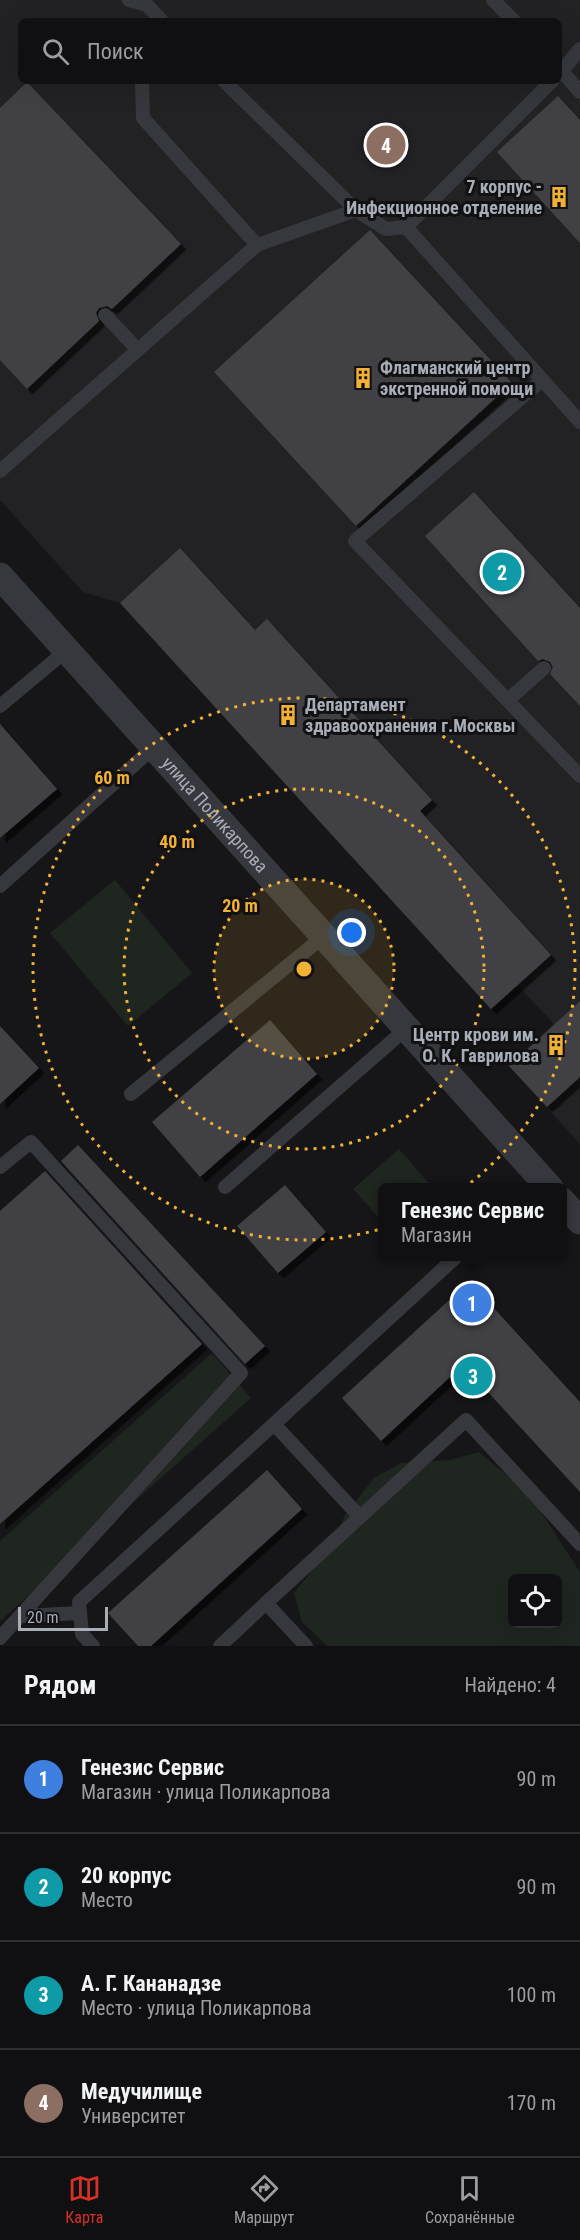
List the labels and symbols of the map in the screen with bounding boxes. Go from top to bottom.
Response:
pin: 4 [366,122,406,168]
place label: 7 корпус - Инфекционное отделение [346,176,542,218]
building icon: 7 корпус - Инфекционное отделение [547,185,571,209]
place label: Флагманский центр экстренной помощи [380,357,533,399]
building icon: Флагманский центр экстренной помощи [351,366,375,390]
pin: 2 [482,550,522,594]
place label: Департамент здравоохранения г.Москвы [305,694,515,736]
building icon: Департамент здравоохранения г.Москвы [276,703,300,727]
street label: улица Поликарпова [158,752,272,877]
text: 60 m [94,767,130,788]
text: 40 m [159,831,195,852]
text: 20 m [222,895,258,916]
your location [337,918,366,947]
centre of rings [294,959,314,979]
place label: Центр крови им. О. К. Гаврилова [413,1024,539,1066]
building icon: Центр крови им. О. К. Гаврилова [544,1033,568,1057]
pin: 1 [452,1280,492,1326]
pin: 3 [454,1354,492,1398]
scale bar [18,1604,108,1632]

